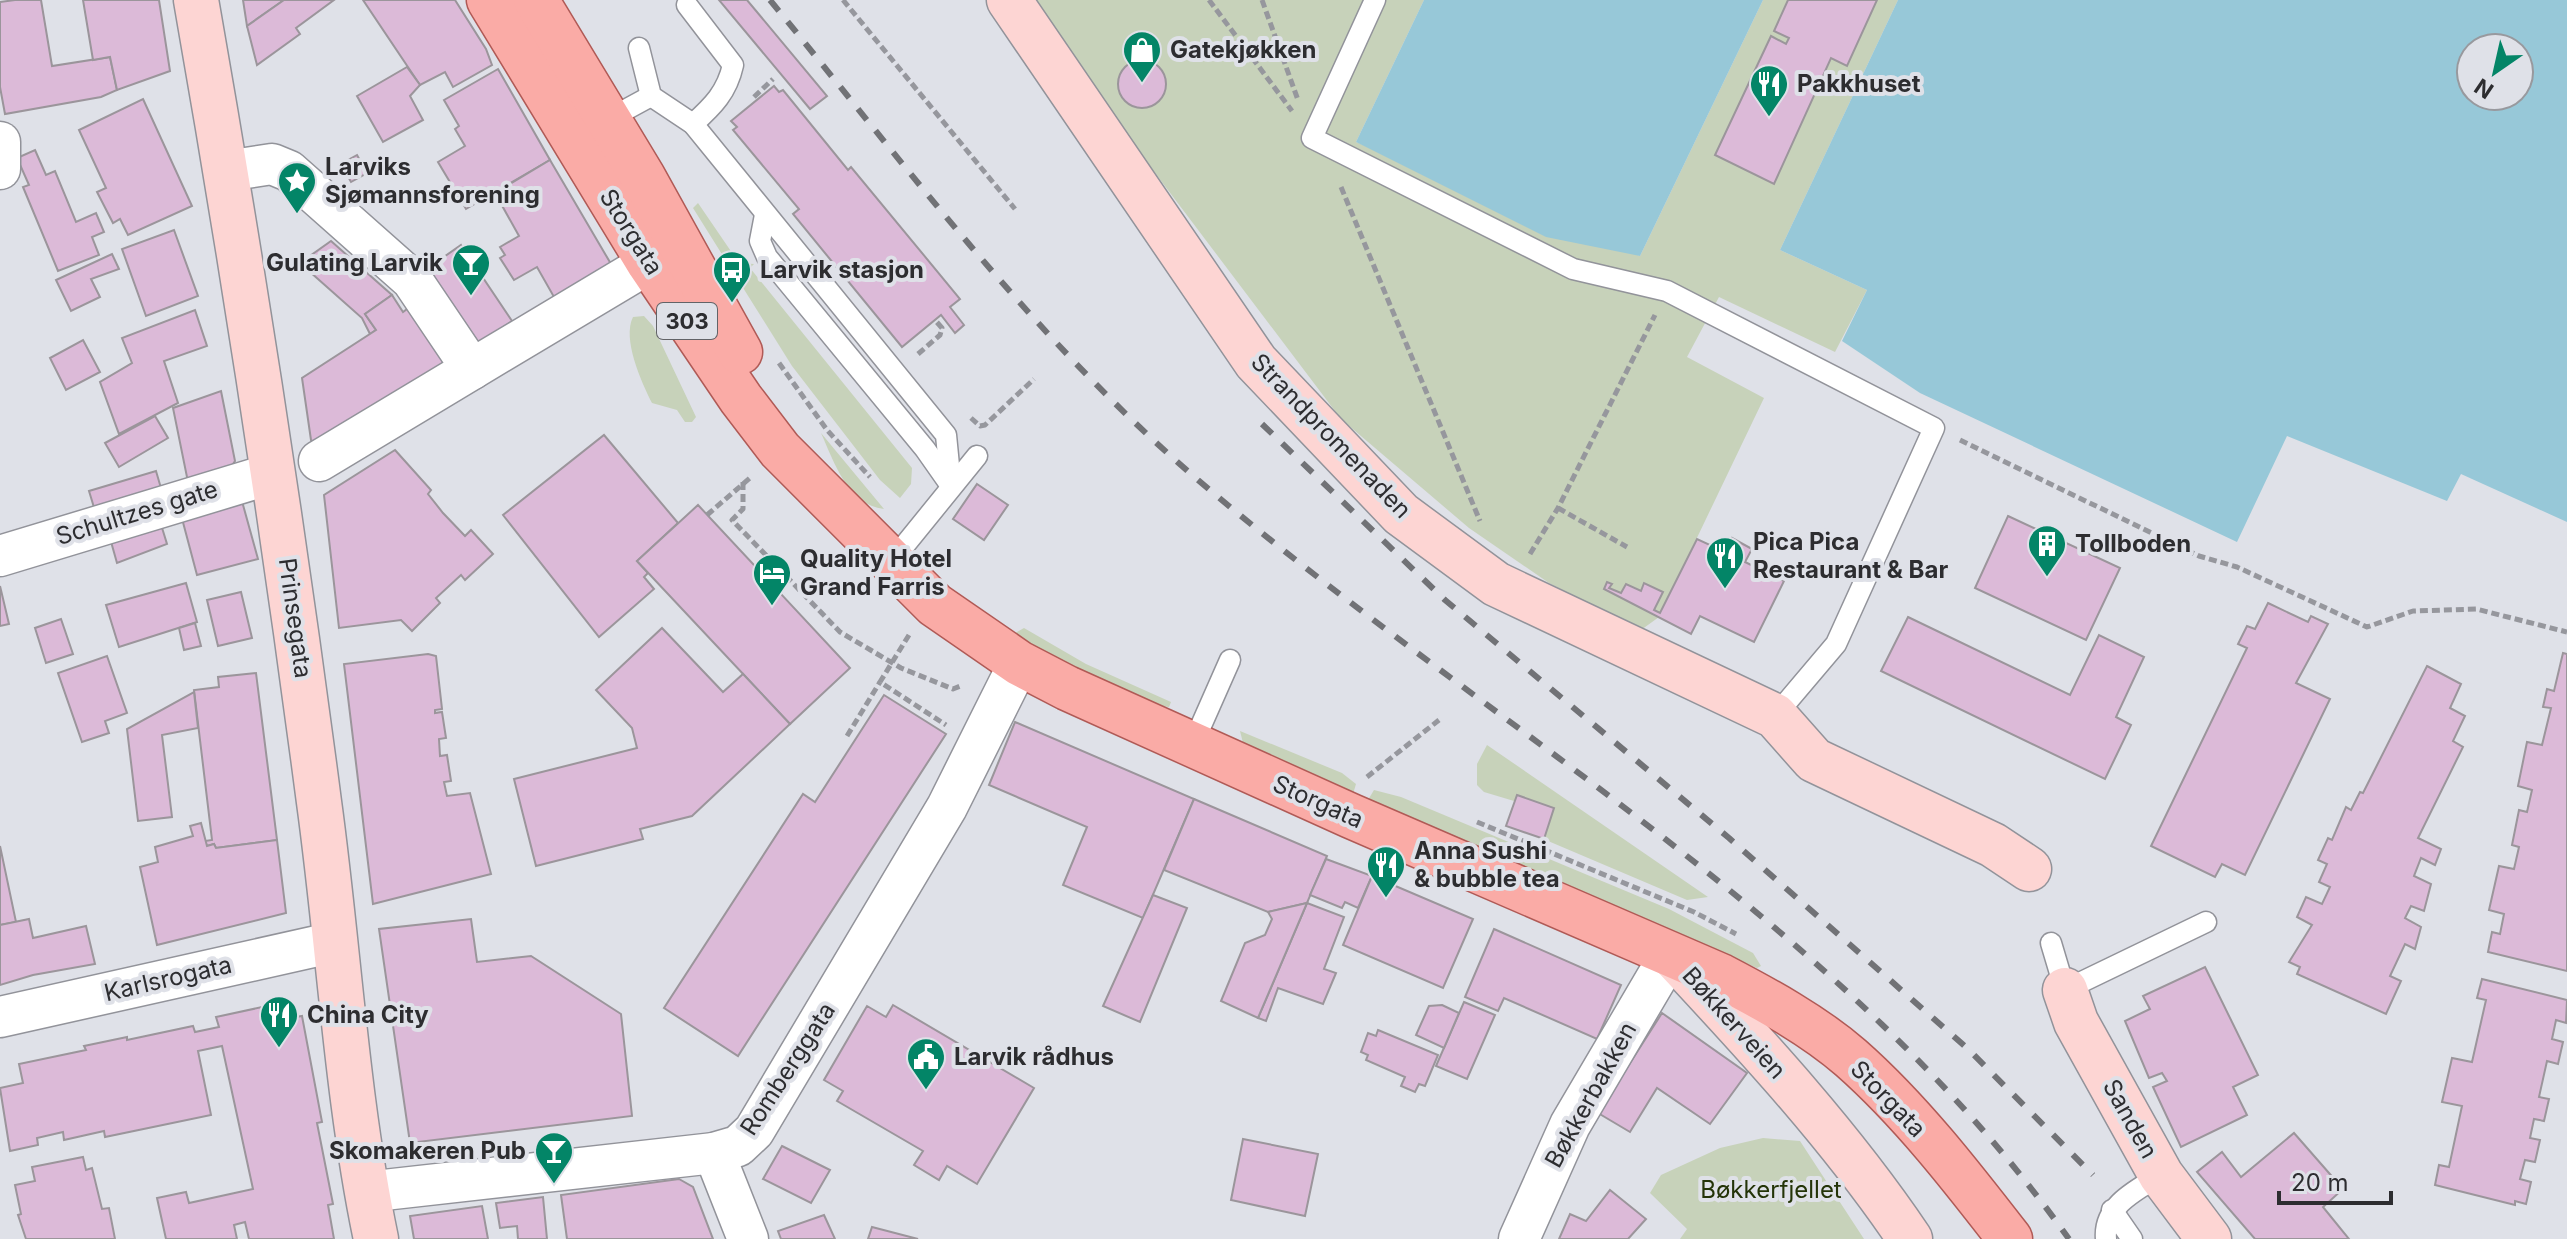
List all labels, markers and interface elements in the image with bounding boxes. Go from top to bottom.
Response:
shop icon: Gatekjøkken [1121,29,1163,84]
north arrow [2455,32,2535,112]
place label: Gatekjøkken [1170,35,1316,64]
restaurant icon: Pakkhuset [1748,63,1790,118]
place label: Pakkhuset [1797,69,1921,98]
text: N [2470,73,2498,104]
place label: Larviks Sjømannsforening [325,152,540,209]
place icon: Larviks Sjømannsforening [276,160,318,215]
street label: Storgata [594,183,669,280]
bar icon: Gulating Larvik [450,242,492,297]
place label: Gulating Larvik [266,248,443,277]
bus stop icon: Larvik stasjon [711,249,753,304]
place label: Larvik stasjon [760,255,924,284]
road number: 303 [657,303,717,339]
street label: Strandpromenaden [1245,347,1417,524]
street label: Schultzes gate [52,474,221,551]
building icon: Tollboden [2026,523,2068,578]
place label: Pica Pica Restaurant & Bar [1753,527,1948,584]
place label: Tollboden [2075,529,2191,558]
restaurant icon: Pica Pica Restaurant & Bar [1704,535,1746,590]
place label: Quality Hotel Grand Farris [800,544,952,601]
hotel icon: Quality Hotel Grand Farris [751,552,793,607]
street label: Prinsegata [273,556,318,680]
street label: Storgata [1269,769,1368,834]
place label: Anna Sushi & bubble tea [1414,836,1560,893]
restaurant icon: Anna Sushi & bubble tea [1365,844,1407,899]
street label: Karlsrogata [101,950,235,1007]
street label: Bøkkerveien [1677,961,1792,1084]
restaurant icon: China City [258,994,300,1049]
street label: Romberggata [734,997,841,1140]
place label: China City [307,1000,429,1029]
street label: Bøkkerbakken [1539,1017,1642,1172]
public building icon: Larvik rådhus [905,1036,947,1091]
place label: Larvik rådhus [954,1042,1114,1071]
street label: Storgata [1845,1054,1932,1143]
street label: Sanden [2097,1074,2164,1163]
bar icon: Skomakeren Pub [533,1130,575,1185]
place label: Skomakeren Pub [329,1136,526,1165]
scale bar [2279,1155,2391,1205]
text: 20 m [2291,1168,2349,1197]
park label: Bøkkerfjellet [1700,1175,1842,1204]

